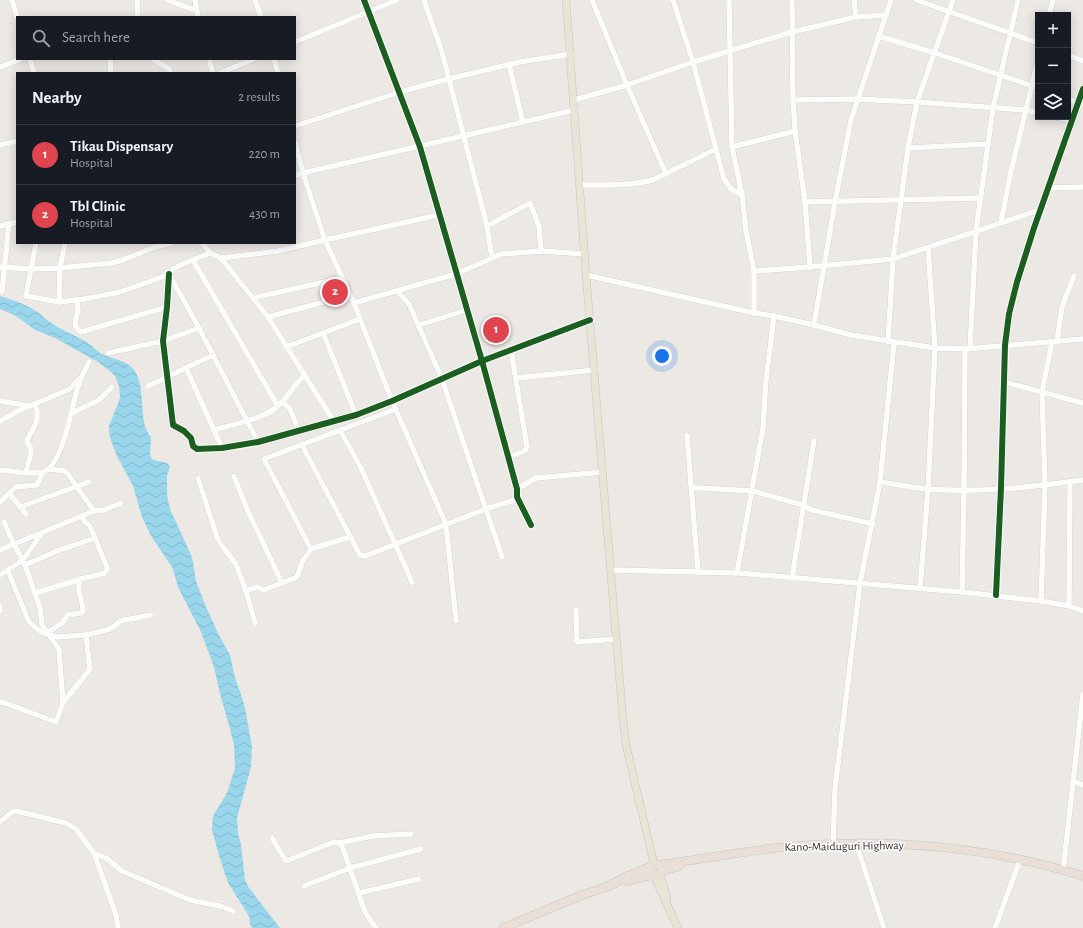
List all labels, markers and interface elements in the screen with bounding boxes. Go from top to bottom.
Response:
map controls [1035,12,1071,120]
button: + [1035,12,1071,48]
search box [16,16,296,60]
icon: search [30,27,52,49]
text: Search here [62,30,130,45]
button: − [1035,48,1071,84]
button: layers [1035,84,1071,120]
text: Nearby [32,89,82,106]
text: 2 results [238,91,280,104]
text: Tikau Dispensary [70,139,173,154]
text: 1 [43,148,47,161]
text: 220 m [249,148,280,161]
text: Hospital [70,157,113,170]
text: Tbl Clinic [70,199,125,214]
text: 2 [42,208,48,221]
text: 430 m [249,208,280,221]
text: Hospital [70,217,113,230]
pin: 2 [322,277,348,307]
pin: 1 [483,315,509,345]
your location [652,346,672,366]
street label: Kano-Maiduguri Highway [784,839,904,854]

